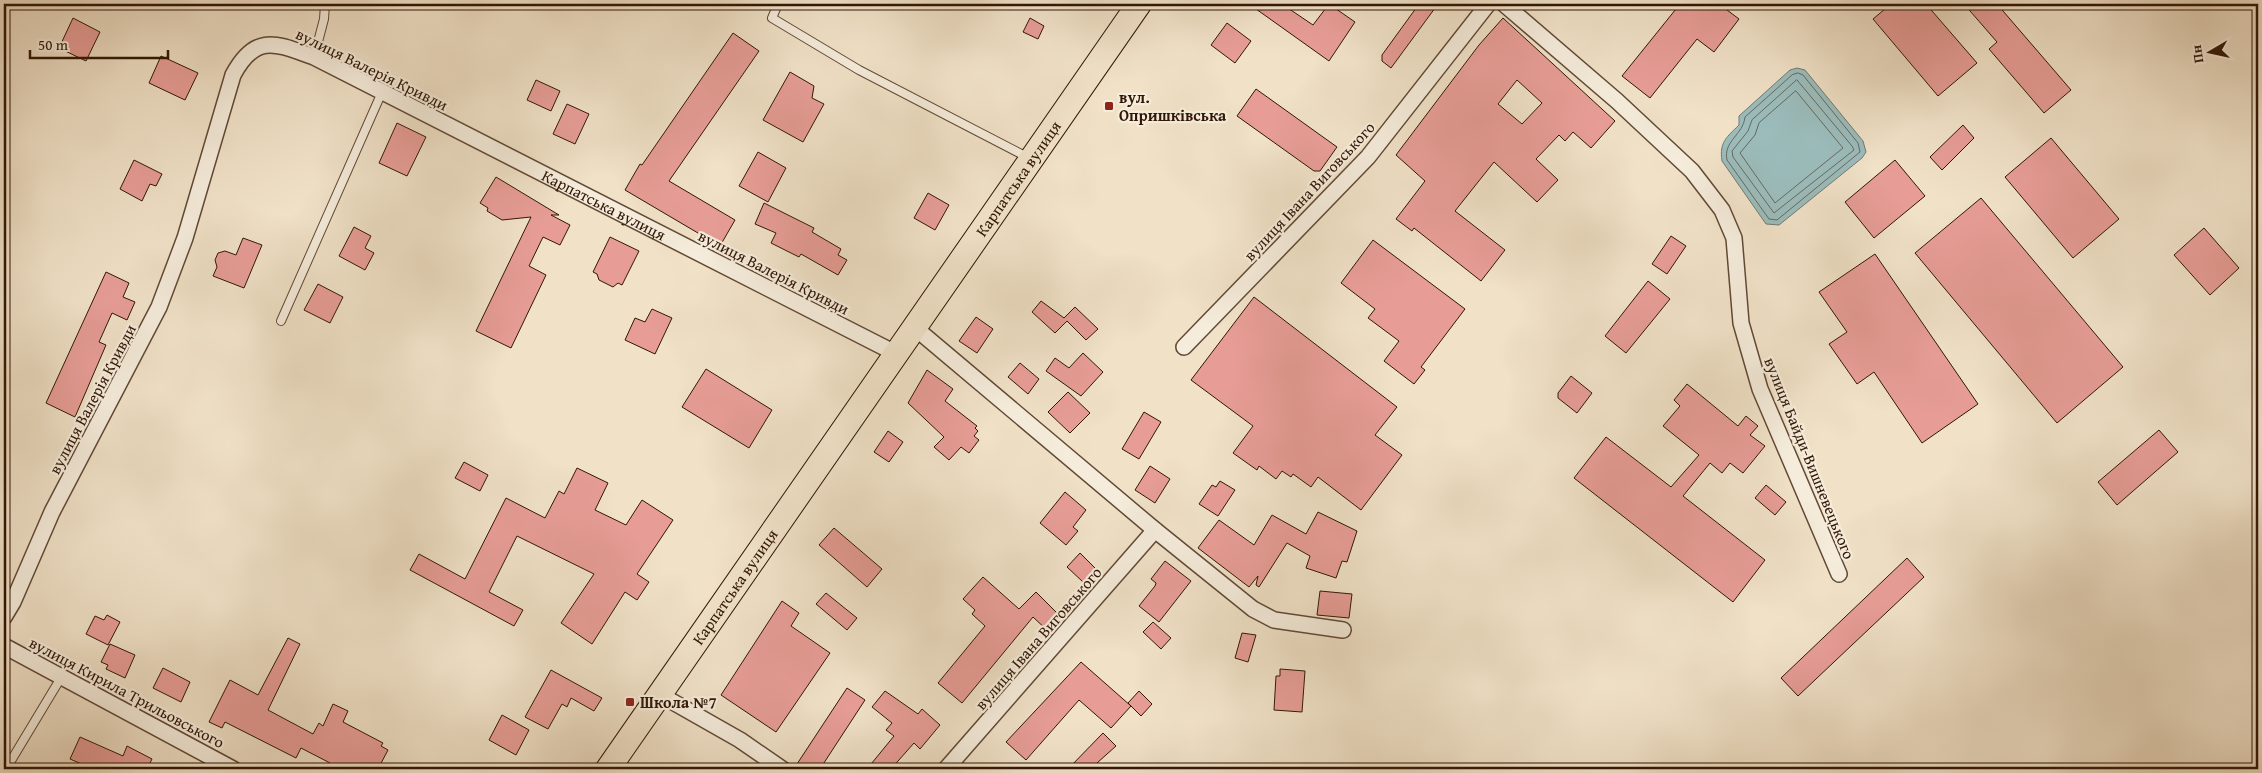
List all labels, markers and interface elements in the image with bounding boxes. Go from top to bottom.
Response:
street label: вулиця Валерія Кривди [292,22,453,117]
scale bar [30,28,168,60]
north arrow [2184,28,2234,78]
text: 50 m [38,34,69,55]
text: Пн [2186,43,2208,64]
place label: вул. Опришківська [1119,85,1227,127]
marker: вул. Опришківська [1103,100,1115,112]
street label: Карпатська вулиця [969,116,1067,241]
street label: вулиця Івана Виговського [1238,116,1380,266]
street label: Карпатська вулиця [538,163,670,246]
street label: вулиця Валерія Кривди [694,223,854,321]
street label: вулиця Валерія Кривди [42,319,142,478]
street label: вулиця Байди-Вишневецького [1758,353,1862,563]
street label: Карпатська вулиця [686,524,783,649]
street label: вулиця Івана Виговського [969,561,1107,715]
street label: вулиця Кирила Трильовського [25,630,229,754]
place label: Школа №7 [640,690,717,714]
marker: Школа №7 [624,696,636,708]

